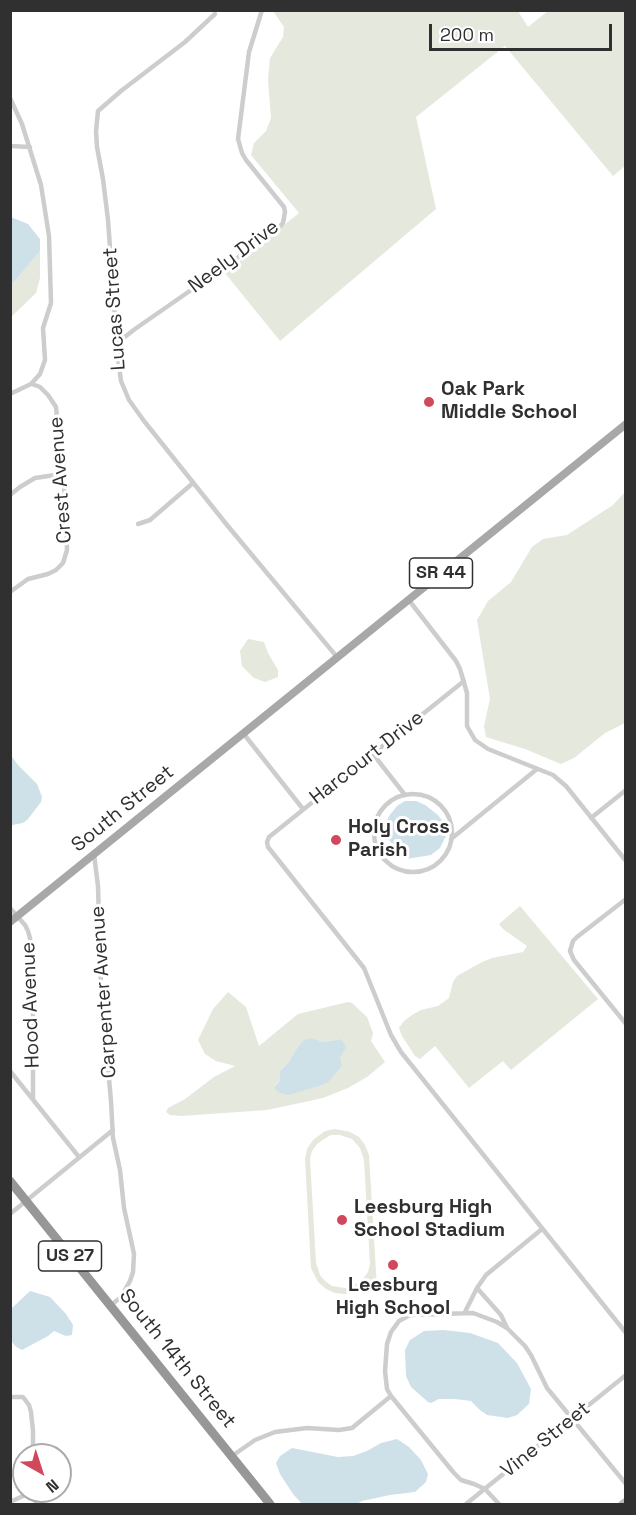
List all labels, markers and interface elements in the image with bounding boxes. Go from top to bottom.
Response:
scale bar [432,12,615,50]
text: 200 m [440,23,494,46]
street label: Neely Drive [184,215,284,299]
street label: Lucas Street [99,247,131,371]
place label: Oak Park Middle School [441,378,577,425]
marker: Oak Park Middle School [422,395,436,409]
street label: Crest Avenue [45,416,77,544]
road number: SR 44 [410,558,472,588]
street label: Harcourt Drive [305,706,429,810]
street label: South Street [67,760,179,858]
place label: Holy Cross Parish [348,816,450,863]
marker: Holy Cross Parish [329,833,343,847]
street label: Carpenter Avenue [86,905,122,1079]
street label: Hood Avenue [17,941,45,1069]
place label: Leesburg High School Stadium [354,1196,505,1243]
marker: Leesburg High School Stadium [335,1213,349,1227]
road number: US 27 [38,1241,101,1271]
marker: Leesburg High School [386,1258,400,1272]
place label: Leesburg High School [336,1274,450,1321]
street label: South 14th Street [114,1285,240,1433]
street label: Vine Street [497,1397,595,1483]
north arrow [12,1443,72,1503]
text: N [42,1474,63,1497]

